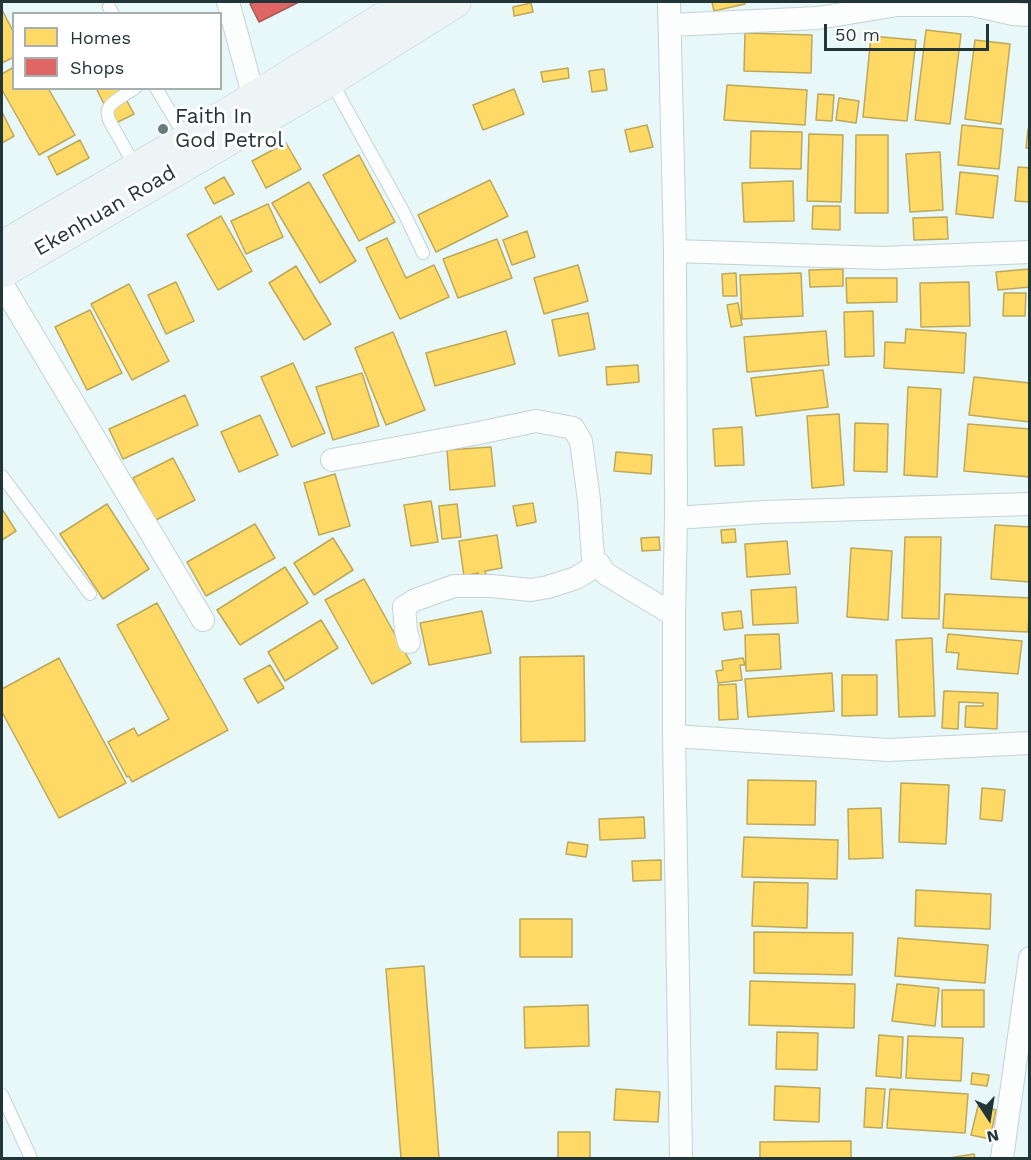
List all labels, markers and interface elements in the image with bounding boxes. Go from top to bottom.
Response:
legend [12,12,222,90]
scale bar [827,12,992,50]
text: 50 m [835,24,880,45]
text: Homes [70,27,131,48]
text: Shops [70,57,124,78]
place label: Faith In God Petrol [175,104,284,154]
marker: Faith In God Petrol [156,122,170,136]
street label: Ekenhuan Road [30,160,180,262]
north arrow [959,1088,1019,1148]
text: N [985,1126,1001,1147]

